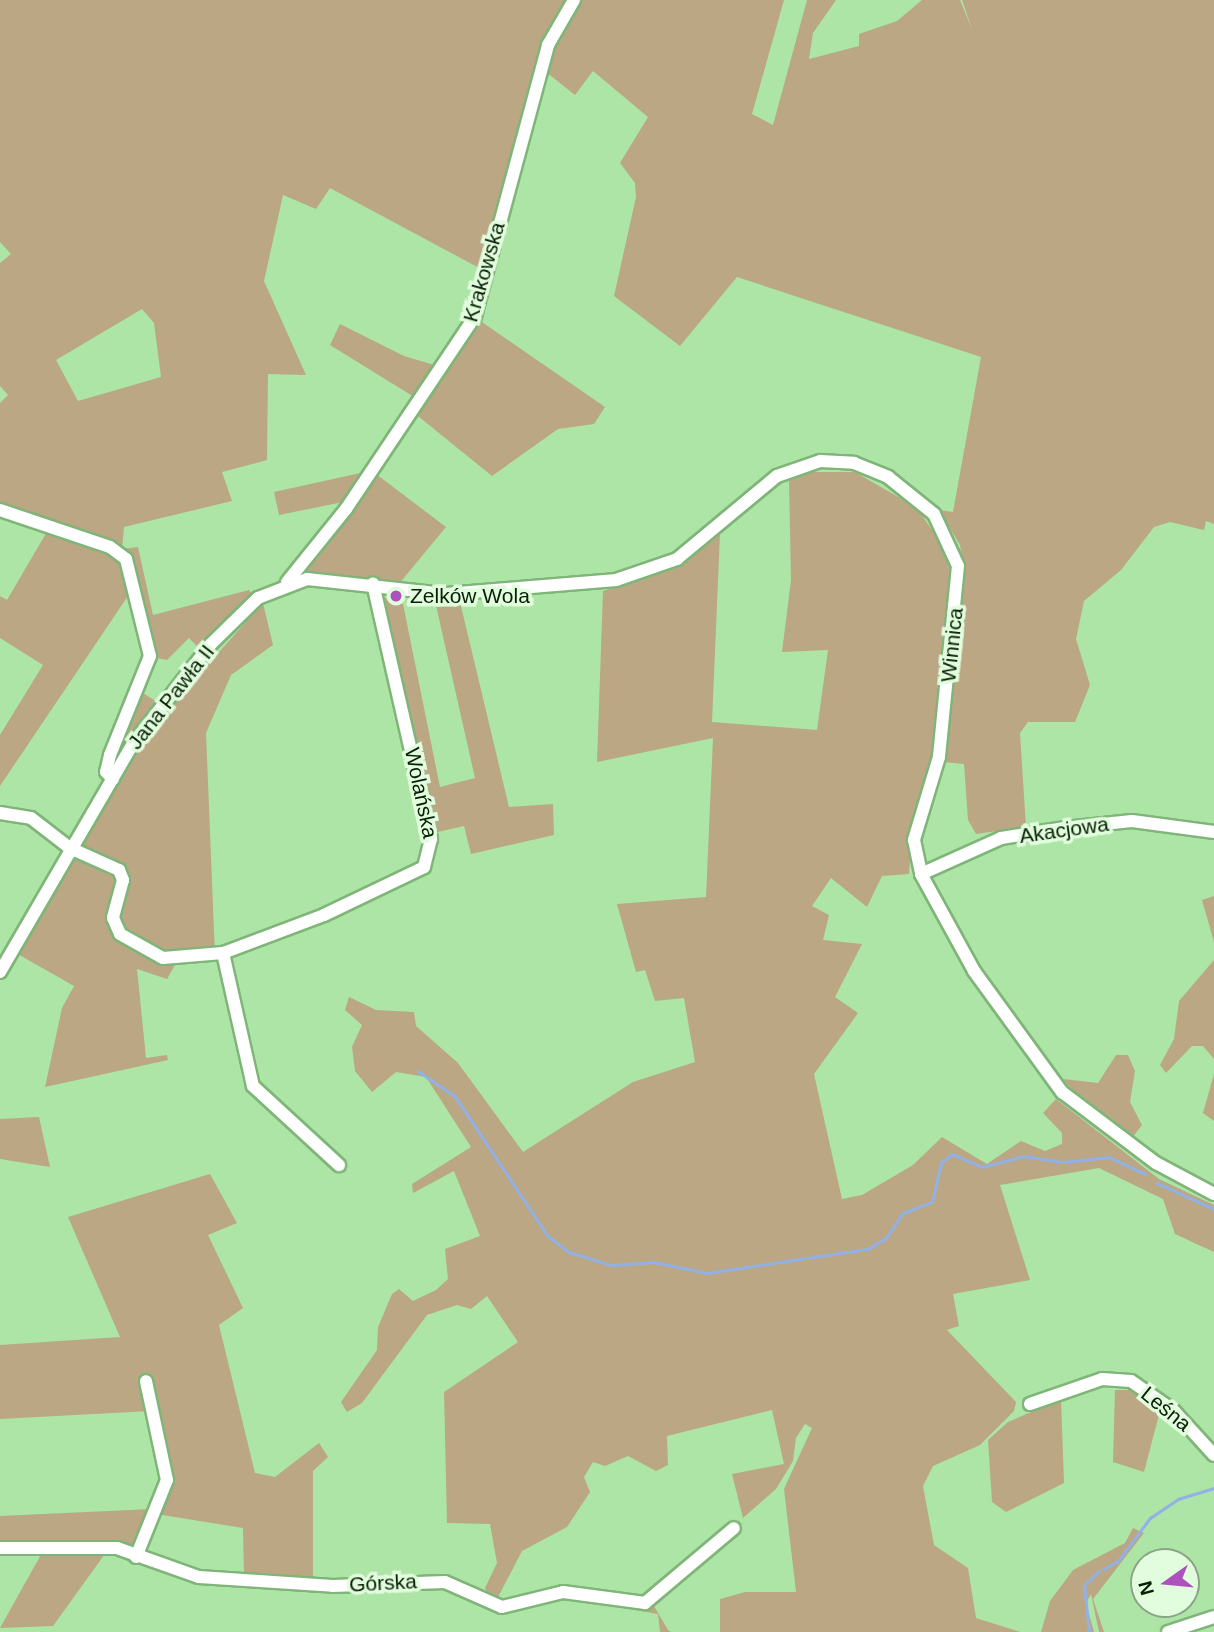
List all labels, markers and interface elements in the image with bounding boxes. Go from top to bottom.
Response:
street label: Krakowska [458,219,510,325]
place label: Zelków Wola [410,583,530,609]
marker: Zelków Wola [388,588,404,604]
street label: Winnica [936,607,968,683]
street label: Jana Pawła II [122,640,220,754]
street label: Wolańska [399,745,443,841]
street label: Akacjowa [1018,811,1110,849]
street label: Leśna [1136,1381,1196,1437]
north arrow [1130,1548,1200,1618]
street label: Górska [349,1569,417,1597]
text: N [1134,1579,1158,1597]

